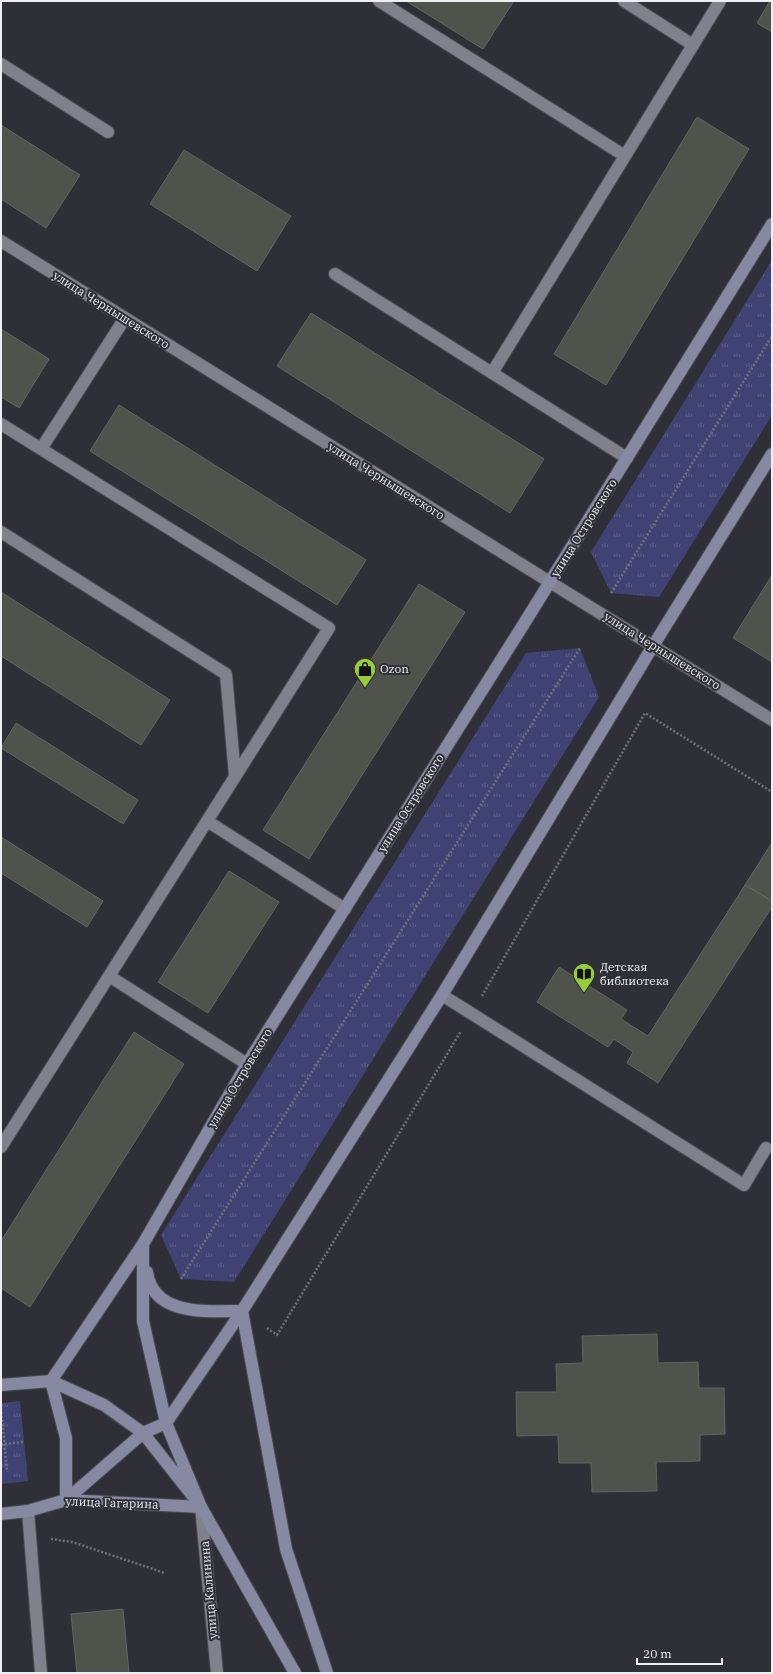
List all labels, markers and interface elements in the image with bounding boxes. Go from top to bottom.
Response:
street label: улица Чернышевского [50,268,172,352]
street label: улица Чернышевского [325,439,447,523]
street label: улица Островского [547,476,620,580]
street label: улица Чернышевского [601,609,723,693]
shop icon: Ozon [352,656,378,689]
place label: Ozon [380,661,409,676]
street label: улица Островского [374,751,447,855]
place label: Детская библиотека [600,959,670,988]
library icon: Детская библиотека [571,961,597,994]
street label: улица Островского [204,1025,275,1130]
street label: улица Гагарина [65,1493,159,1512]
street label: улица Калинина [197,1540,220,1640]
scale bar [637,1640,722,1666]
text: 20 m [643,1646,672,1661]

